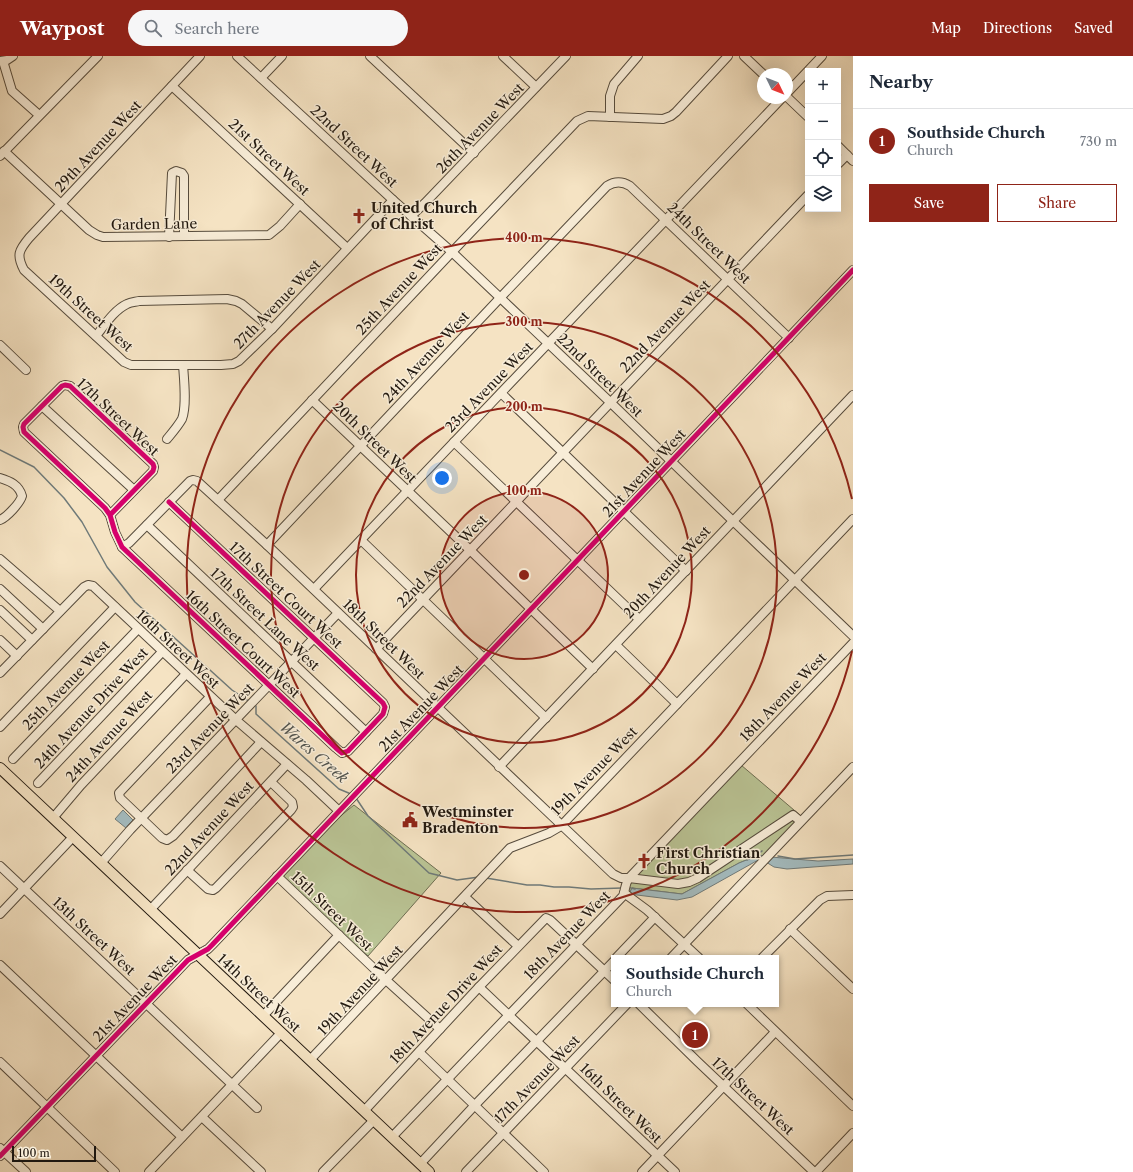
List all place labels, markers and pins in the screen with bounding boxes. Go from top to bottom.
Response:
place label: United Church of Christ [371,199,478,233]
church icon: United Church of Christ [350,207,368,225]
centre of rings [517,568,531,582]
place label: Westminster Bradenton [421,803,514,837]
public building icon: Westminster Bradenton [401,811,419,829]
place label: First Christian Church [656,844,761,878]
church icon: First Christian Church [635,852,653,870]
pin: 1 [682,1020,708,1050]

